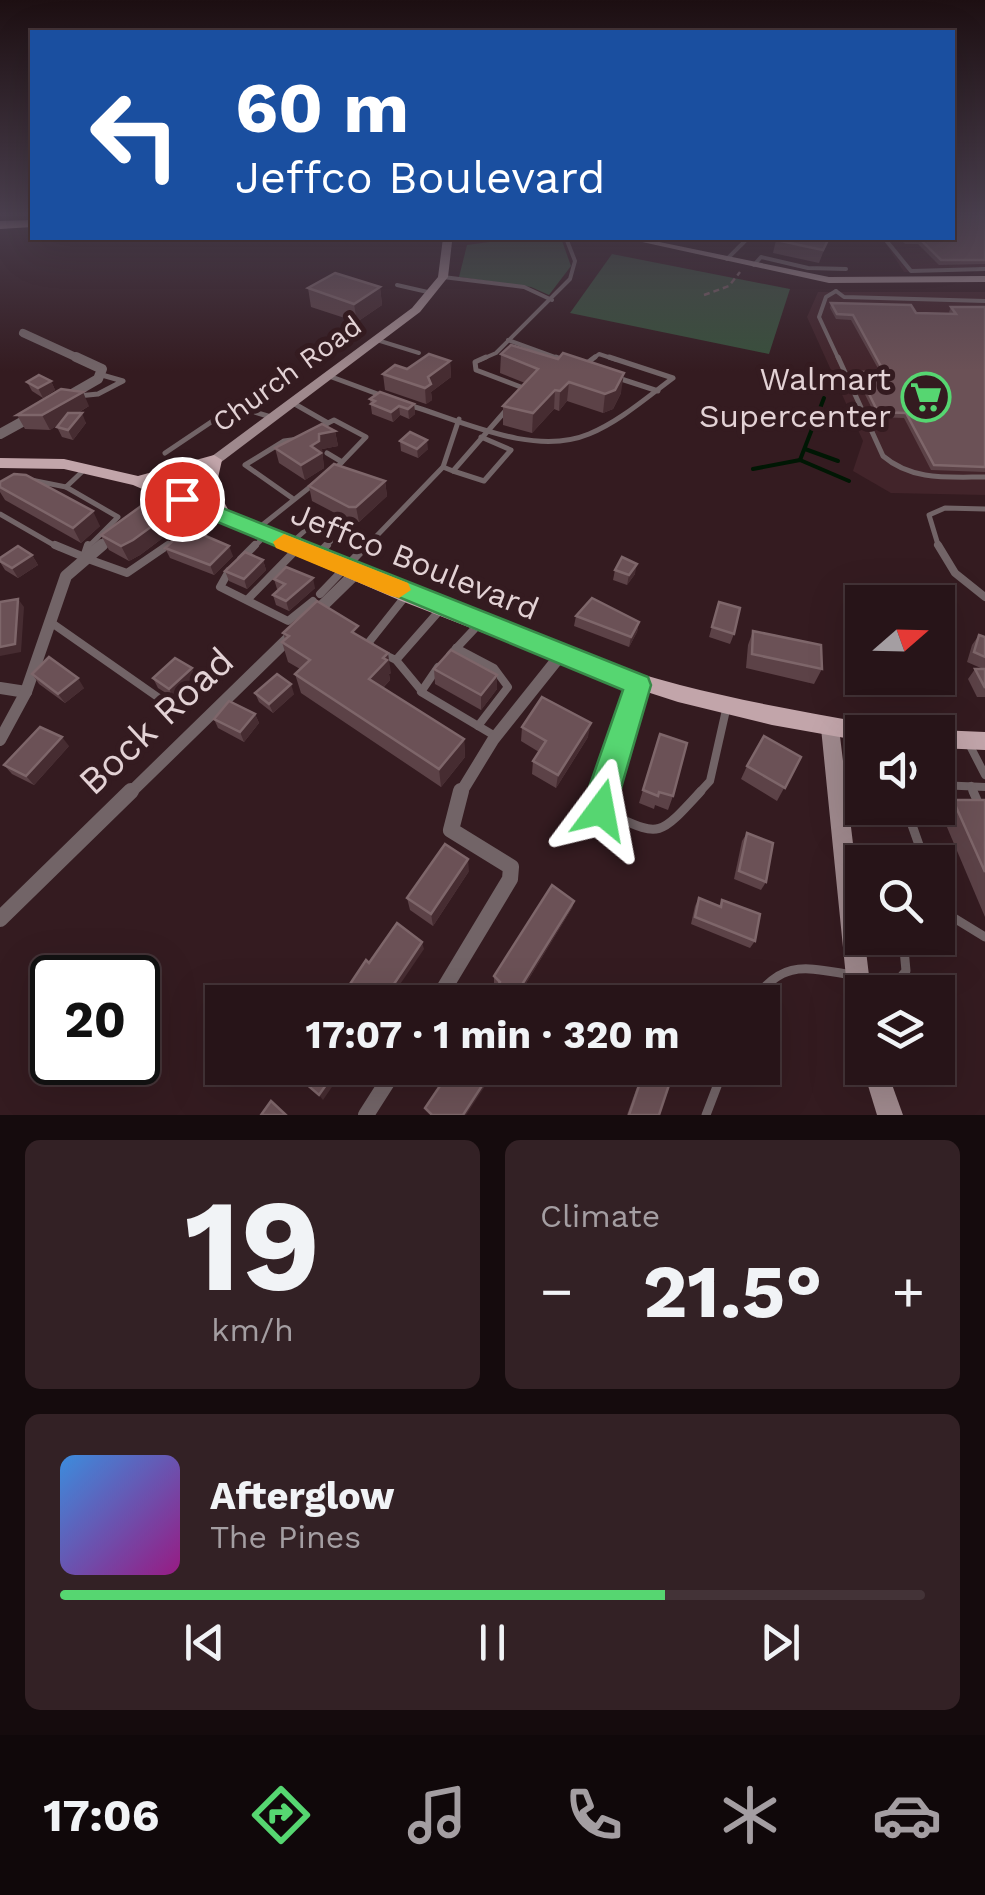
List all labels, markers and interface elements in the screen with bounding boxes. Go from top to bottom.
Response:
text: 60 m [235,67,409,149]
icon: left [70,70,200,200]
text: Jeffco Boulevard [235,151,606,204]
street label: Church Road [206,309,368,439]
place label: Walmart Supercenter [699,360,891,435]
supermarket icon: Walmart Supercenter [900,371,952,423]
pin [140,457,225,542]
icon: arrive [155,472,210,527]
street label: Jeffco Boulevard [286,494,544,628]
north arrow [845,585,955,695]
map controls [845,585,955,1085]
street label: Bock Road [70,638,242,804]
button: sound [845,715,955,825]
position arrow [549,758,653,862]
button: search [845,845,955,955]
speed limit sign: 20 [30,955,160,1085]
button: layers [845,975,955,1085]
text: 17:07 · 1 min · 320 m [306,1013,679,1057]
text: 19 [184,1169,321,1322]
text: Climate [540,1197,660,1235]
text: 21.5° [643,1247,822,1335]
text: − [540,1259,573,1323]
text: + [892,1259,925,1323]
text: km/h [211,1311,294,1349]
text: Afterglow [210,1474,395,1518]
text: The Pines [210,1518,361,1556]
icon: previous [177,1615,232,1670]
icon: pause [465,1615,520,1670]
icon: next [753,1615,808,1670]
icon: directions [246,1780,316,1850]
icon: music [402,1780,472,1850]
icon: phone [559,1780,629,1850]
icon: climate [715,1780,785,1850]
icon: car [872,1780,942,1850]
text: 17:06 [43,1789,159,1842]

